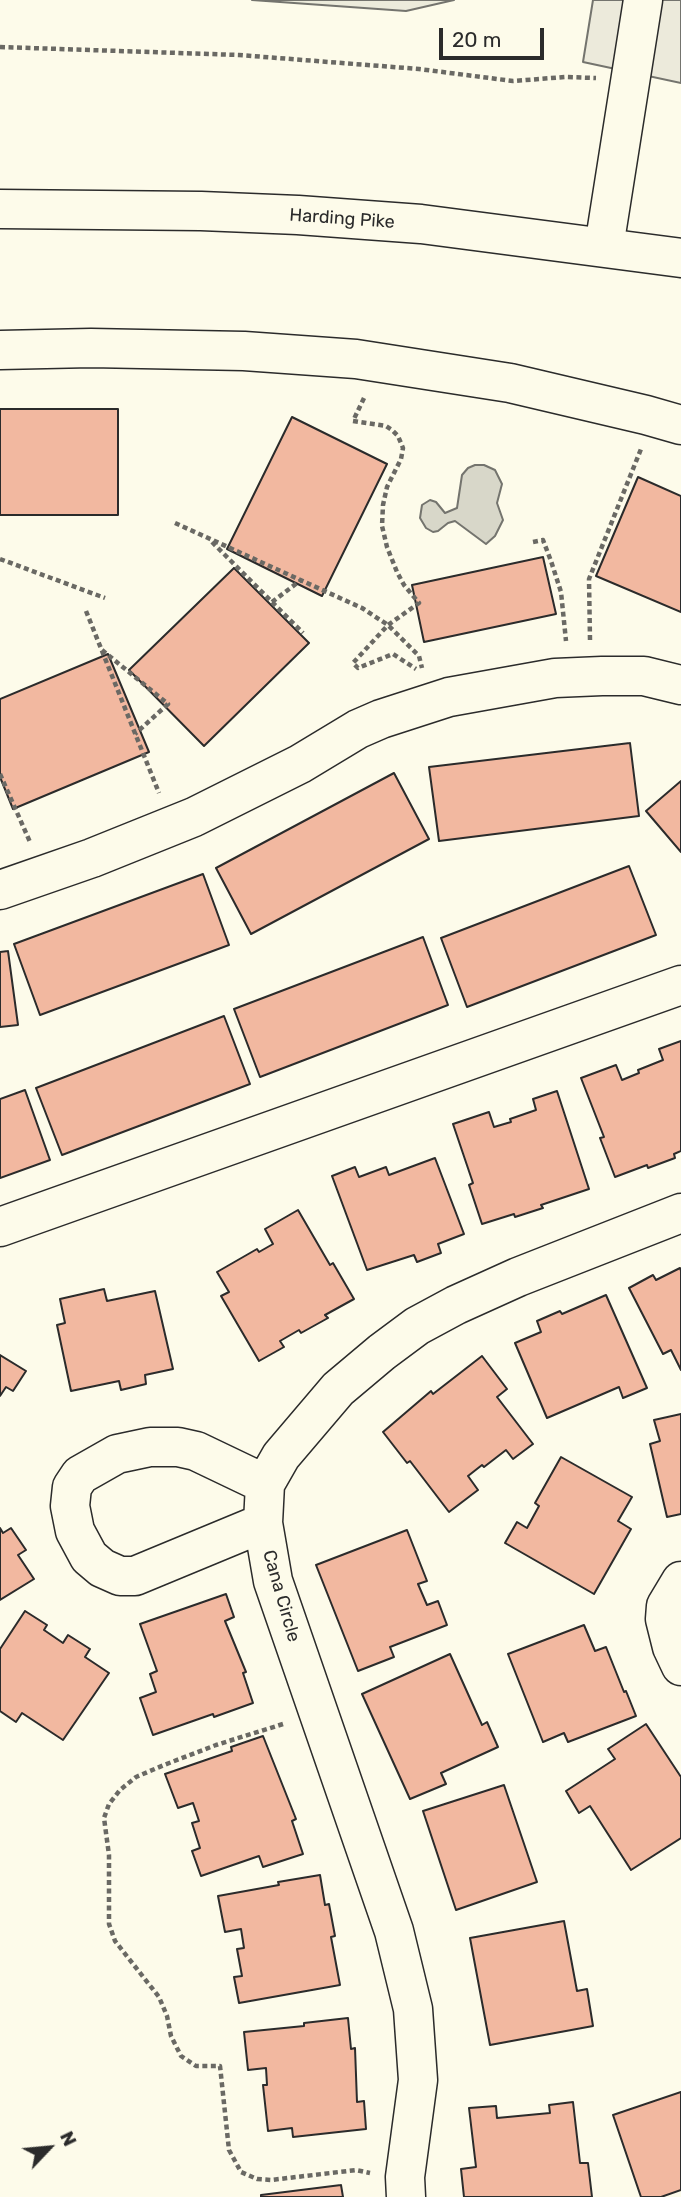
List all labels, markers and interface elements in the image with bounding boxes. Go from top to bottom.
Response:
scale bar [443,14,548,58]
text: 20 m [452,27,501,52]
street label: Harding Pike [289,205,395,233]
street label: Cana Circle [258,1548,304,1644]
north arrow [14,2113,84,2183]
text: N [55,2127,82,2150]

